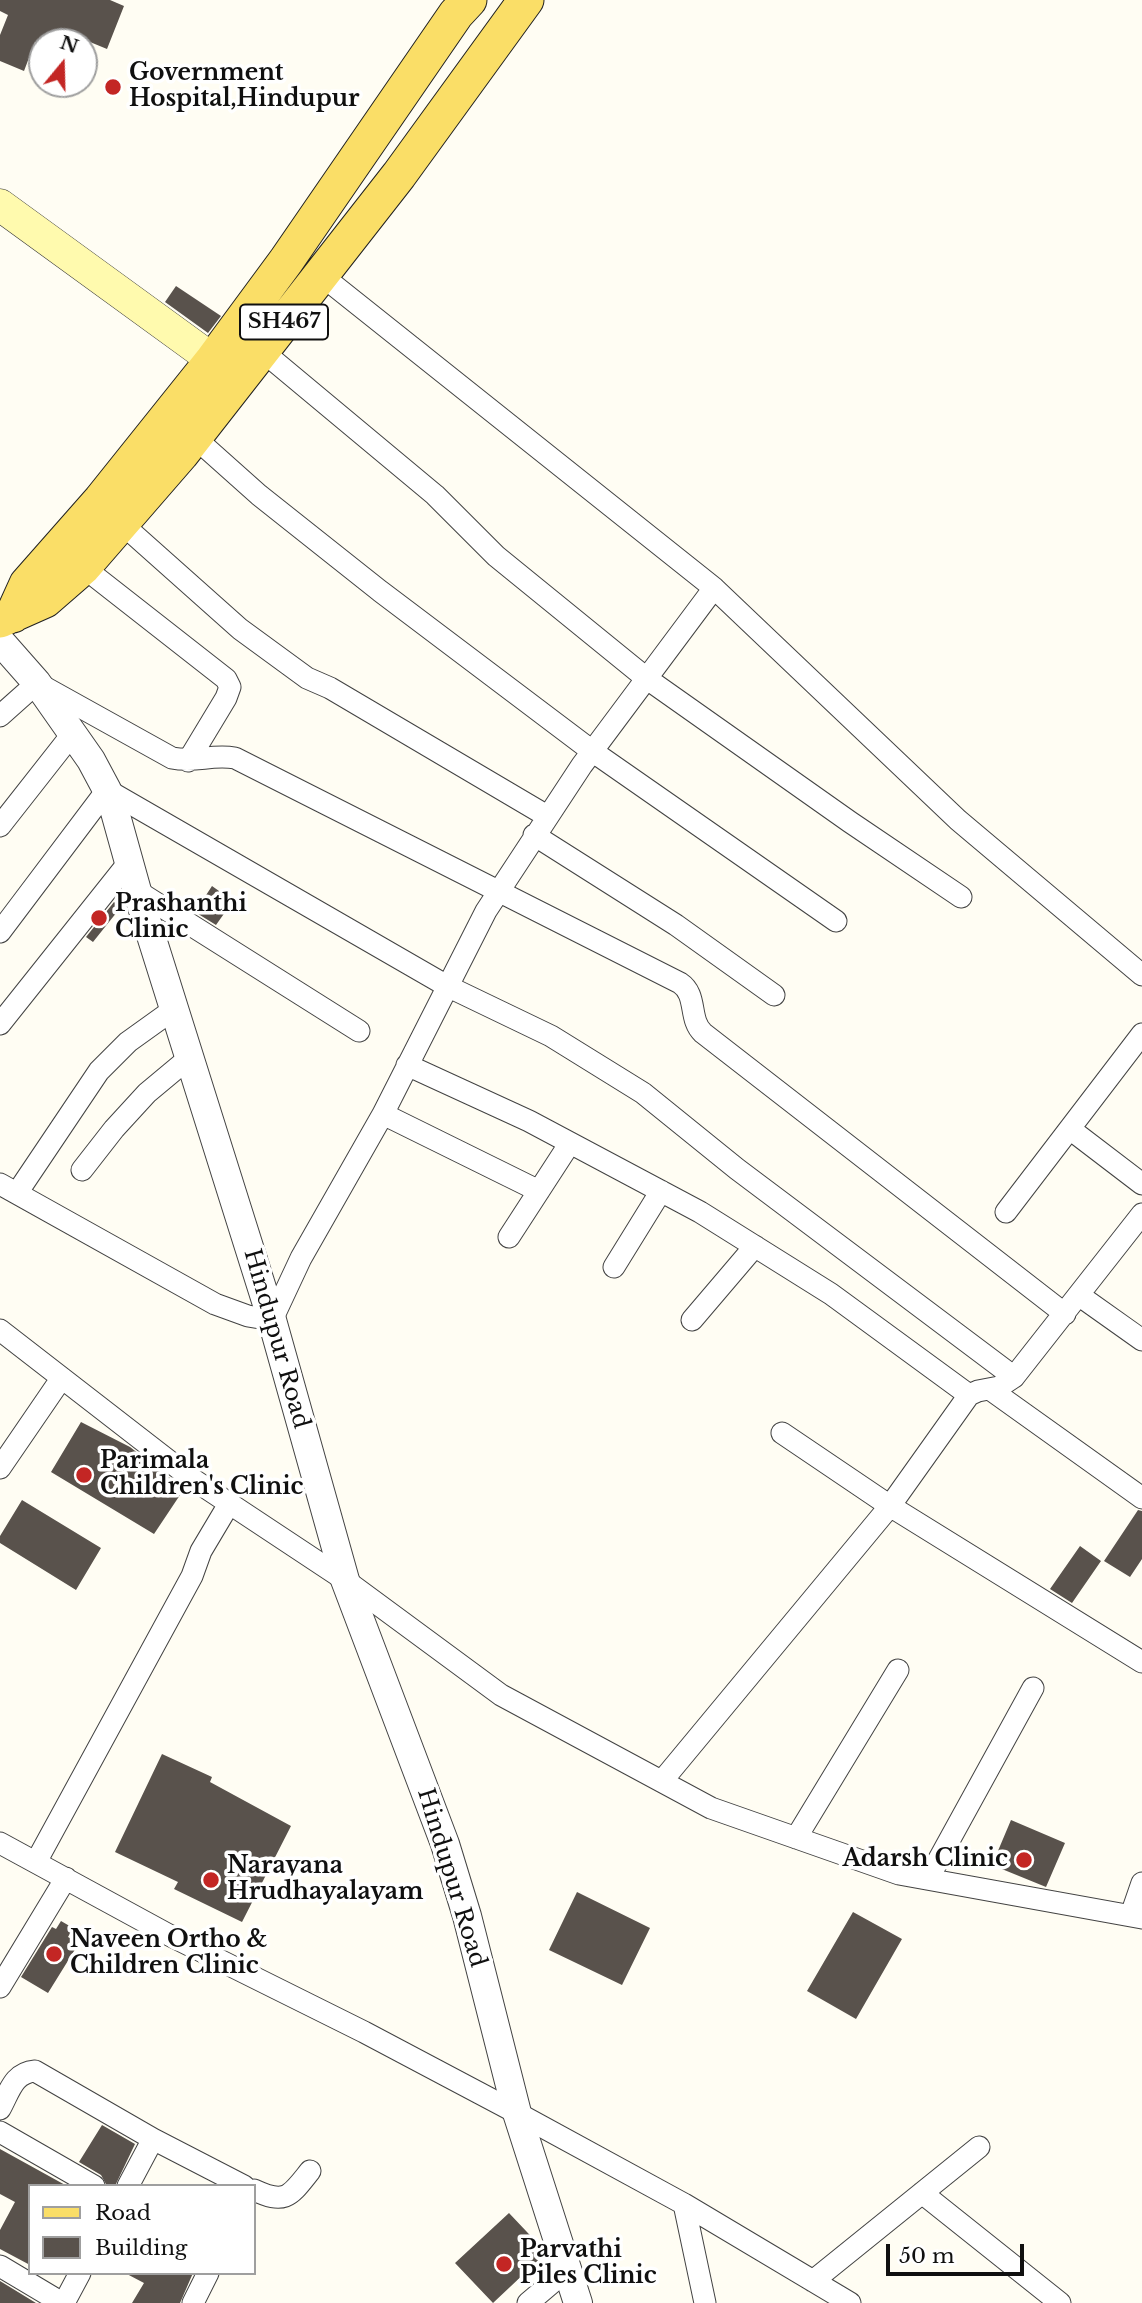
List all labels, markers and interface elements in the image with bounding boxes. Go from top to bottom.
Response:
north arrow [28,28,98,98]
text: N [57,31,82,58]
place label: Government Hospital,Hindupur [129,60,359,114]
marker: Government Hospital,Hindupur [103,77,123,97]
road number: SH467 [240,304,328,340]
place label: Prashanthi Clinic [115,891,247,945]
marker: Prashanthi Clinic [89,908,109,928]
street label: Hindupur Road [237,1246,315,1432]
place label: Parimala Children's Clinic [100,1448,304,1502]
marker: Parimala Children's Clinic [74,1465,94,1485]
street label: Hindupur Road [411,1785,491,1971]
place label: Adarsh Clinic [843,1846,1008,1874]
marker: Adarsh Clinic [1014,1850,1034,1870]
place label: Narayana Hrudhayalayam [227,1853,423,1907]
marker: Narayana Hrudhayalayam [201,1870,221,1890]
place label: Naveen Ortho & Children Clinic [70,1927,267,1981]
marker: Naveen Ortho & Children Clinic [44,1944,64,1964]
legend [28,2184,256,2275]
text: Road [95,2200,151,2226]
scale bar [890,2230,1028,2274]
text: Building [95,2235,187,2261]
place label: Parvathi Piles Clinic [520,2237,657,2291]
text: 50 m [899,2243,954,2269]
marker: Parvathi Piles Clinic [494,2254,514,2274]

